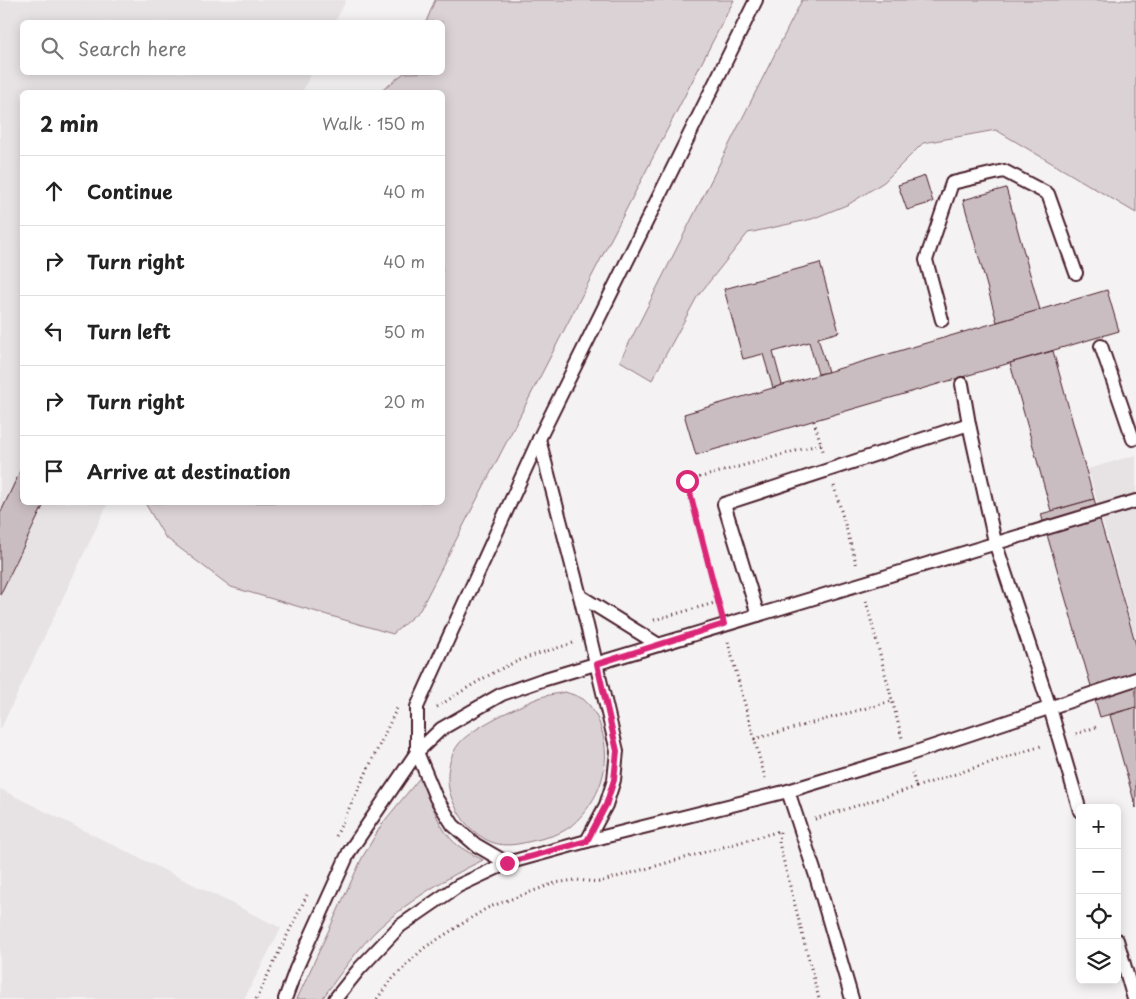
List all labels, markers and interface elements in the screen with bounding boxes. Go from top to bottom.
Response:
search box [20,20,445,75]
icon: search [38,34,66,62]
text: Search here [78,34,187,62]
text: 2 min [40,107,99,139]
text: Walk · 150 m [322,111,425,135]
icon: ahead [40,177,68,205]
text: Continue [87,177,173,205]
text: 40 m [383,179,425,203]
icon: right [40,247,68,275]
text: Turn right [87,247,185,275]
text: 40 m [383,249,425,273]
icon: left [40,317,68,345]
text: Turn left [87,317,171,345]
text: 50 m [384,319,425,343]
icon: right [40,387,68,415]
text: Turn right [87,387,185,415]
text: 20 m [384,389,425,413]
icon: arrive [40,457,68,485]
text: Arrive at destination [87,457,291,485]
route start [676,470,699,493]
map controls [1076,804,1121,984]
button: + [1076,804,1121,849]
button: − [1076,849,1121,894]
route end [496,852,519,875]
button: locate [1076,894,1121,939]
button: layers [1076,939,1121,984]

